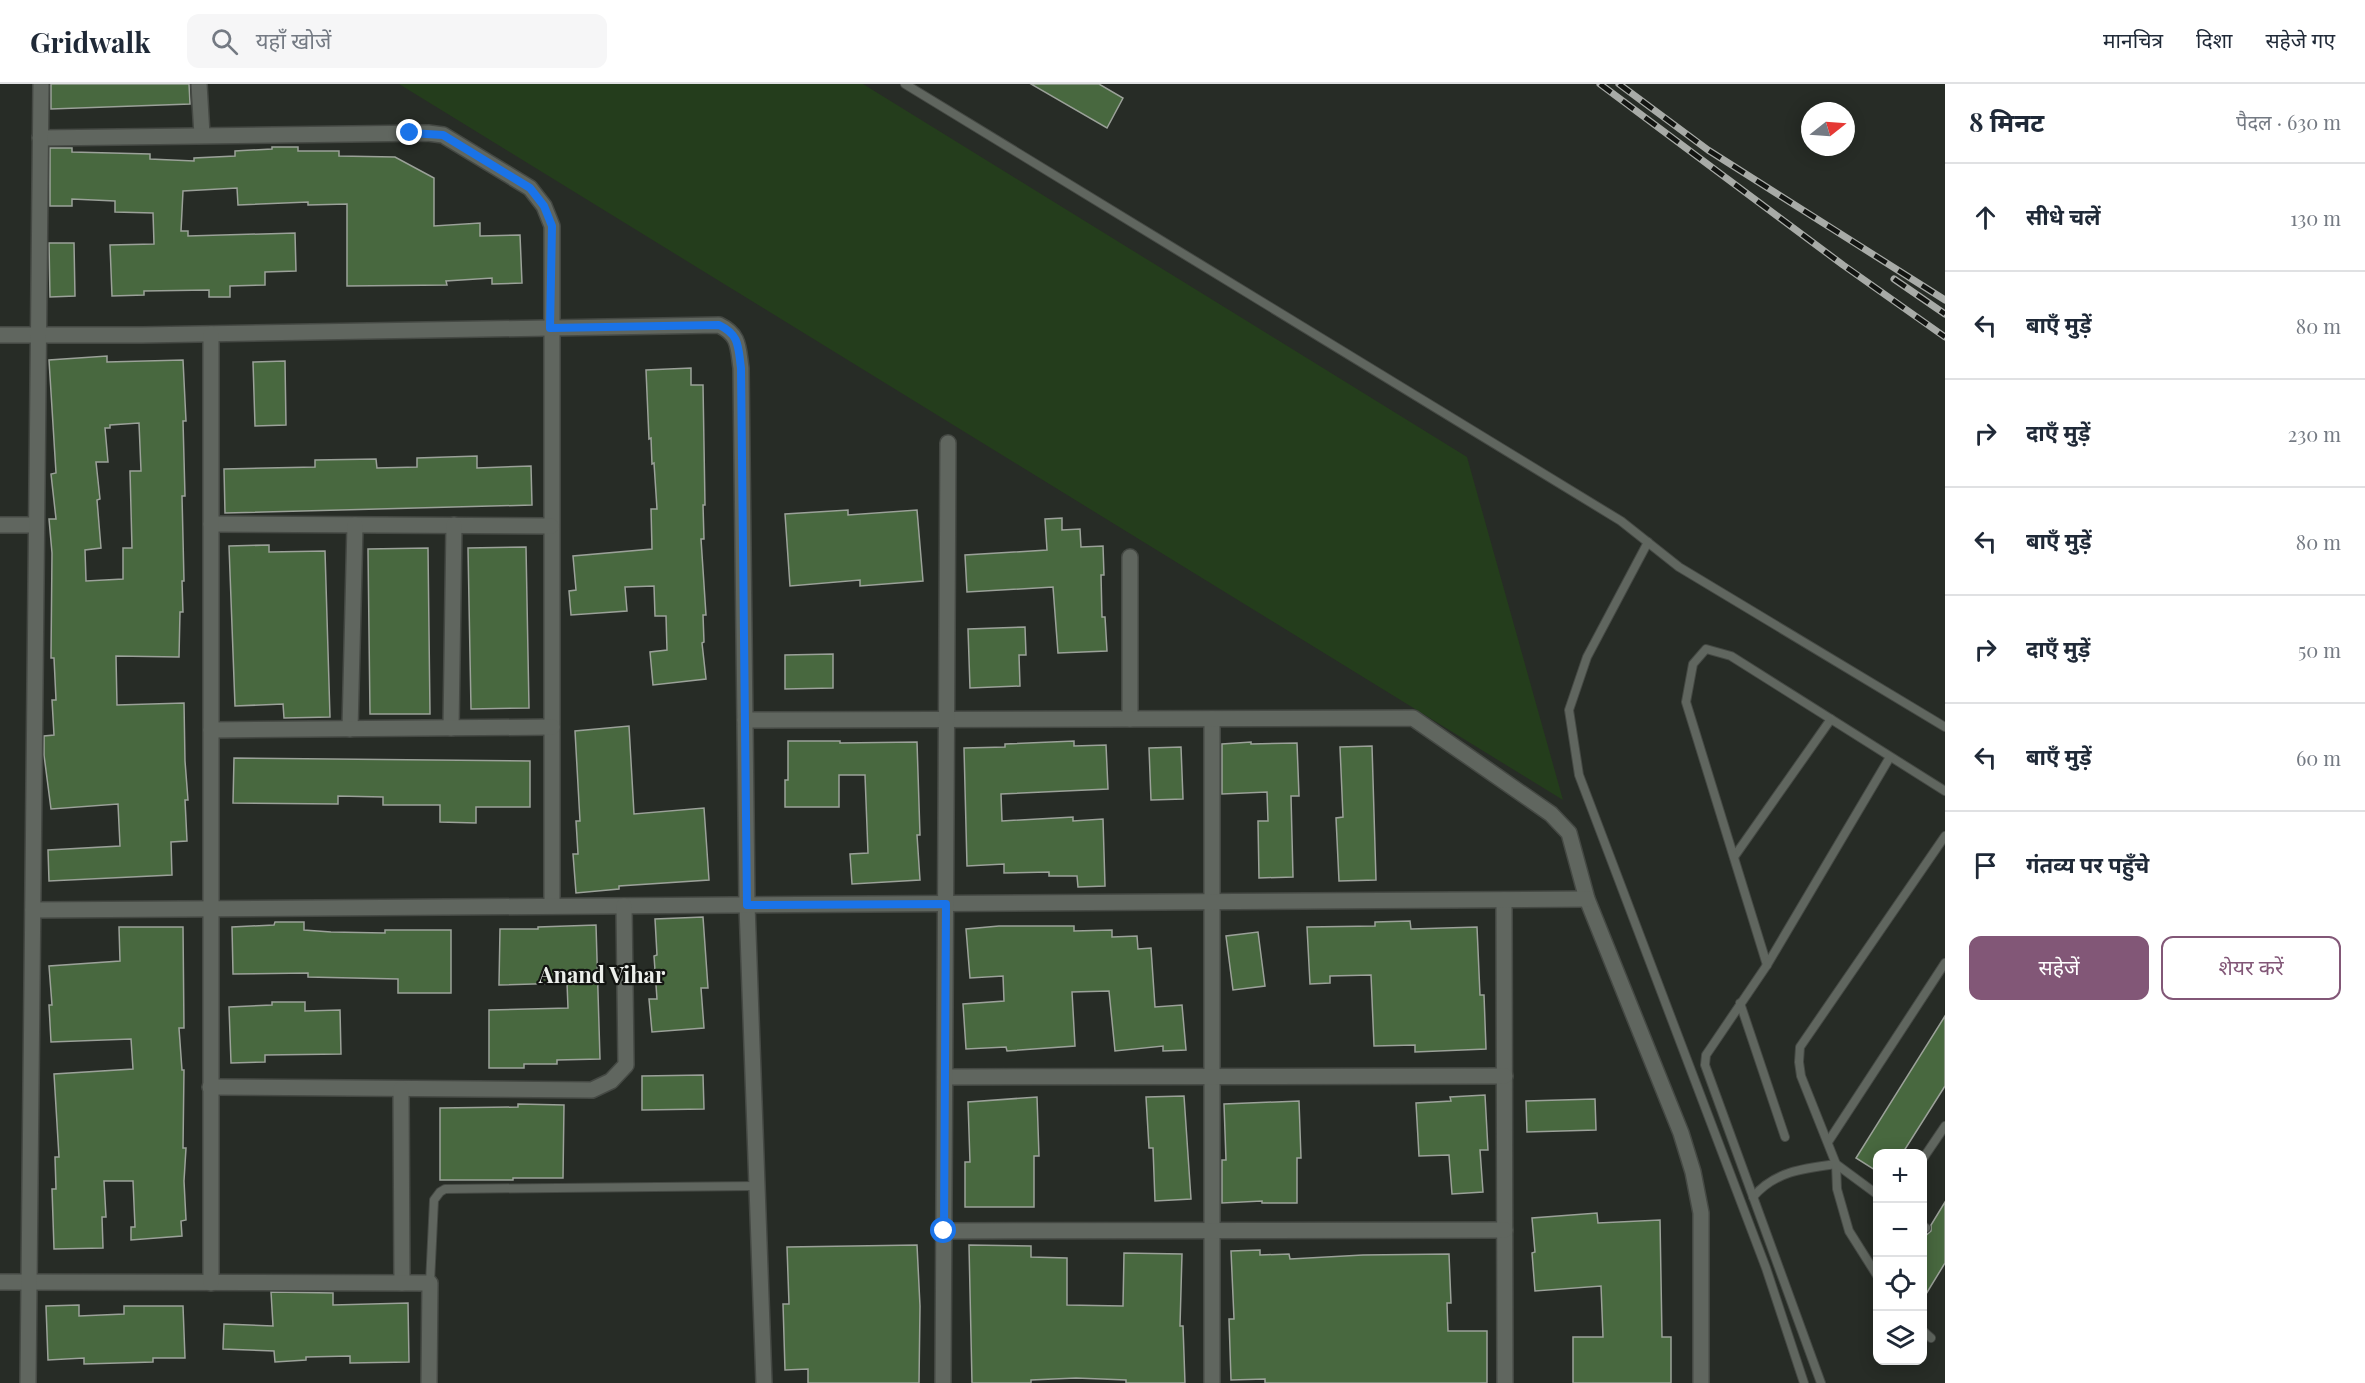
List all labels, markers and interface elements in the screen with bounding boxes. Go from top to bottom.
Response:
search box [187,14,607,68]
text: Gridwalk [30,23,151,60]
icon: search [208,25,241,58]
text: यहाँ खोजें [256,25,331,55]
text: मानचित्र [2103,25,2163,53]
text: दिशा [2196,25,2232,53]
text: सहेजे गए [2265,25,2335,53]
north arrow [1801,102,1855,156]
text: 8 मिनट [1969,104,2044,139]
text: पैदल · 630 m [2236,108,2341,135]
route end [396,119,422,145]
icon: ahead [1969,201,2002,234]
text: सीधे चलें [2026,201,2100,231]
text: 130 m [2290,204,2341,231]
icon: left [1969,309,2002,342]
text: बाएँ मुड़ें [2026,309,2091,339]
text: 80 m [2296,312,2341,339]
icon: right [1969,417,2002,450]
text: दाएँ मुड़ें [2026,417,2090,447]
text: 230 m [2288,420,2341,447]
icon: left [1969,525,2002,558]
text: बाएँ मुड़ें [2026,525,2091,555]
text: 80 m [2296,528,2341,555]
icon: right [1969,633,2002,666]
text: दाएँ मुड़ें [2026,633,2090,663]
text: 50 m [2298,636,2341,663]
icon: left [1969,741,2002,774]
text: बाएँ मुड़ें [2026,741,2091,771]
text: 60 m [2296,744,2341,771]
icon: arrive [1969,849,2002,882]
text: गंतव्य पर पहुँचे [2026,849,2149,879]
button: सहेजें [1969,936,2149,1000]
button: शेयर करें [2161,936,2341,1000]
district label: Anand Vihar [538,959,666,989]
map controls [1873,1149,1927,1365]
button: + [1873,1149,1927,1203]
button: − [1873,1203,1927,1257]
route start [930,1217,956,1243]
button: locate [1873,1257,1927,1311]
button: layers [1873,1311,1927,1365]

